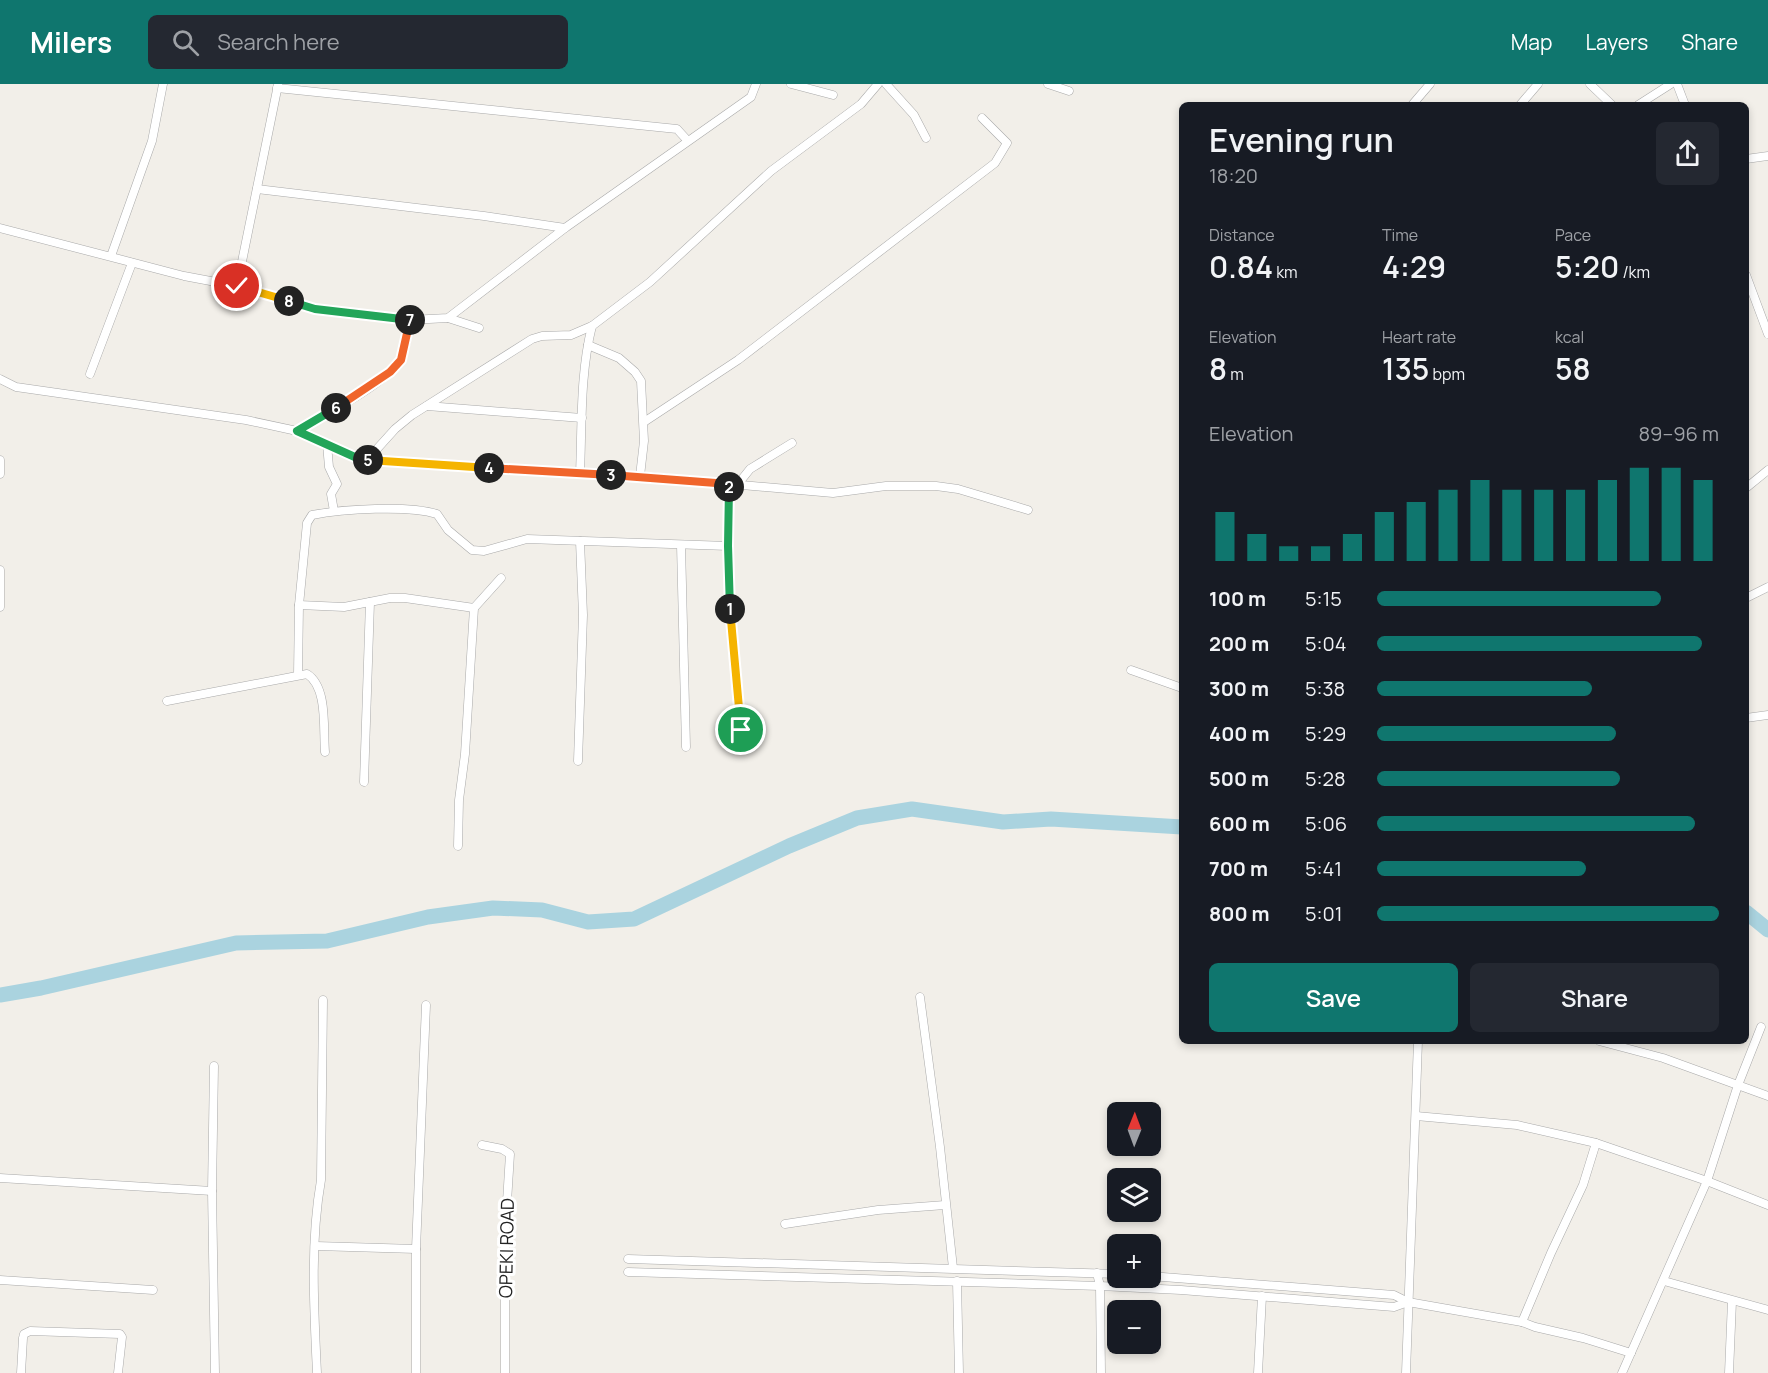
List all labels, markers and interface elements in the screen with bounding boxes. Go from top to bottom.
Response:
search box [148,15,568,69]
text: Milers [30,23,112,61]
icon: search [169,26,202,59]
text: Search here [217,27,340,57]
text: Map [1511,28,1552,56]
text: Layers [1585,28,1648,56]
text: Share [1681,28,1738,56]
text: Evening run [1209,117,1394,162]
button: share [1656,122,1719,185]
text: 18:20 [1209,162,1258,189]
text: Distance [1209,224,1275,246]
text: Time [1382,224,1418,246]
text: Pace [1555,224,1591,246]
text: 0.84 [1209,246,1273,287]
text: 4:29 [1382,246,1446,287]
text: 5:20 [1555,246,1619,287]
pin [211,260,262,311]
text: km [1273,261,1298,283]
text: /km [1619,261,1650,283]
icon: check [220,269,253,302]
pin: 8 [274,286,304,316]
text: 8 [284,290,294,312]
pin: 7 [395,305,425,335]
text: 7 [406,309,414,331]
text: Elevation [1209,326,1277,348]
text: Heart rate [1382,326,1456,348]
text: kcal [1555,326,1584,348]
text: 8 [1209,348,1227,389]
text: 135 [1382,348,1429,389]
text: 58 [1555,348,1591,389]
text: m [1227,363,1244,385]
text: bpm [1429,363,1465,385]
pin: 6 [321,393,351,423]
text: 6 [331,397,341,419]
text: Elevation [1209,420,1293,447]
text: 89–96 m [1638,420,1719,447]
pin: 5 [353,445,383,475]
text: 5 [363,449,373,471]
pin: 4 [474,453,504,483]
text: 4 [484,457,494,479]
pin: 3 [596,460,626,490]
text: 3 [606,464,616,486]
pin: 2 [714,472,744,502]
text: 2 [724,476,734,498]
text: 100 m [1209,585,1266,612]
text: 5:15 [1305,585,1342,612]
pin: 1 [715,594,745,624]
text: 1 [726,598,734,620]
text: 200 m [1209,630,1269,657]
text: 5:04 [1305,630,1347,657]
text: 300 m [1209,675,1269,702]
text: 5:38 [1305,675,1345,702]
pin [715,704,766,755]
icon: arrive [724,713,757,746]
text: 400 m [1209,720,1269,747]
text: 5:29 [1305,720,1346,747]
text: 500 m [1209,765,1269,792]
text: 5:28 [1305,765,1346,792]
text: 600 m [1209,810,1270,837]
text: 5:06 [1305,810,1347,837]
text: 700 m [1209,855,1268,882]
text: 5:41 [1305,855,1342,882]
text: 800 m [1209,900,1270,927]
text: 5:01 [1305,900,1343,927]
button: Save [1209,963,1458,1032]
button: Share [1470,963,1719,1032]
north arrow [1107,1102,1161,1156]
map controls [1107,1102,1161,1354]
button: layers [1107,1168,1161,1222]
street label: OPEKI ROAD [493,1198,519,1298]
button: + [1107,1234,1161,1288]
button: − [1107,1300,1161,1354]

